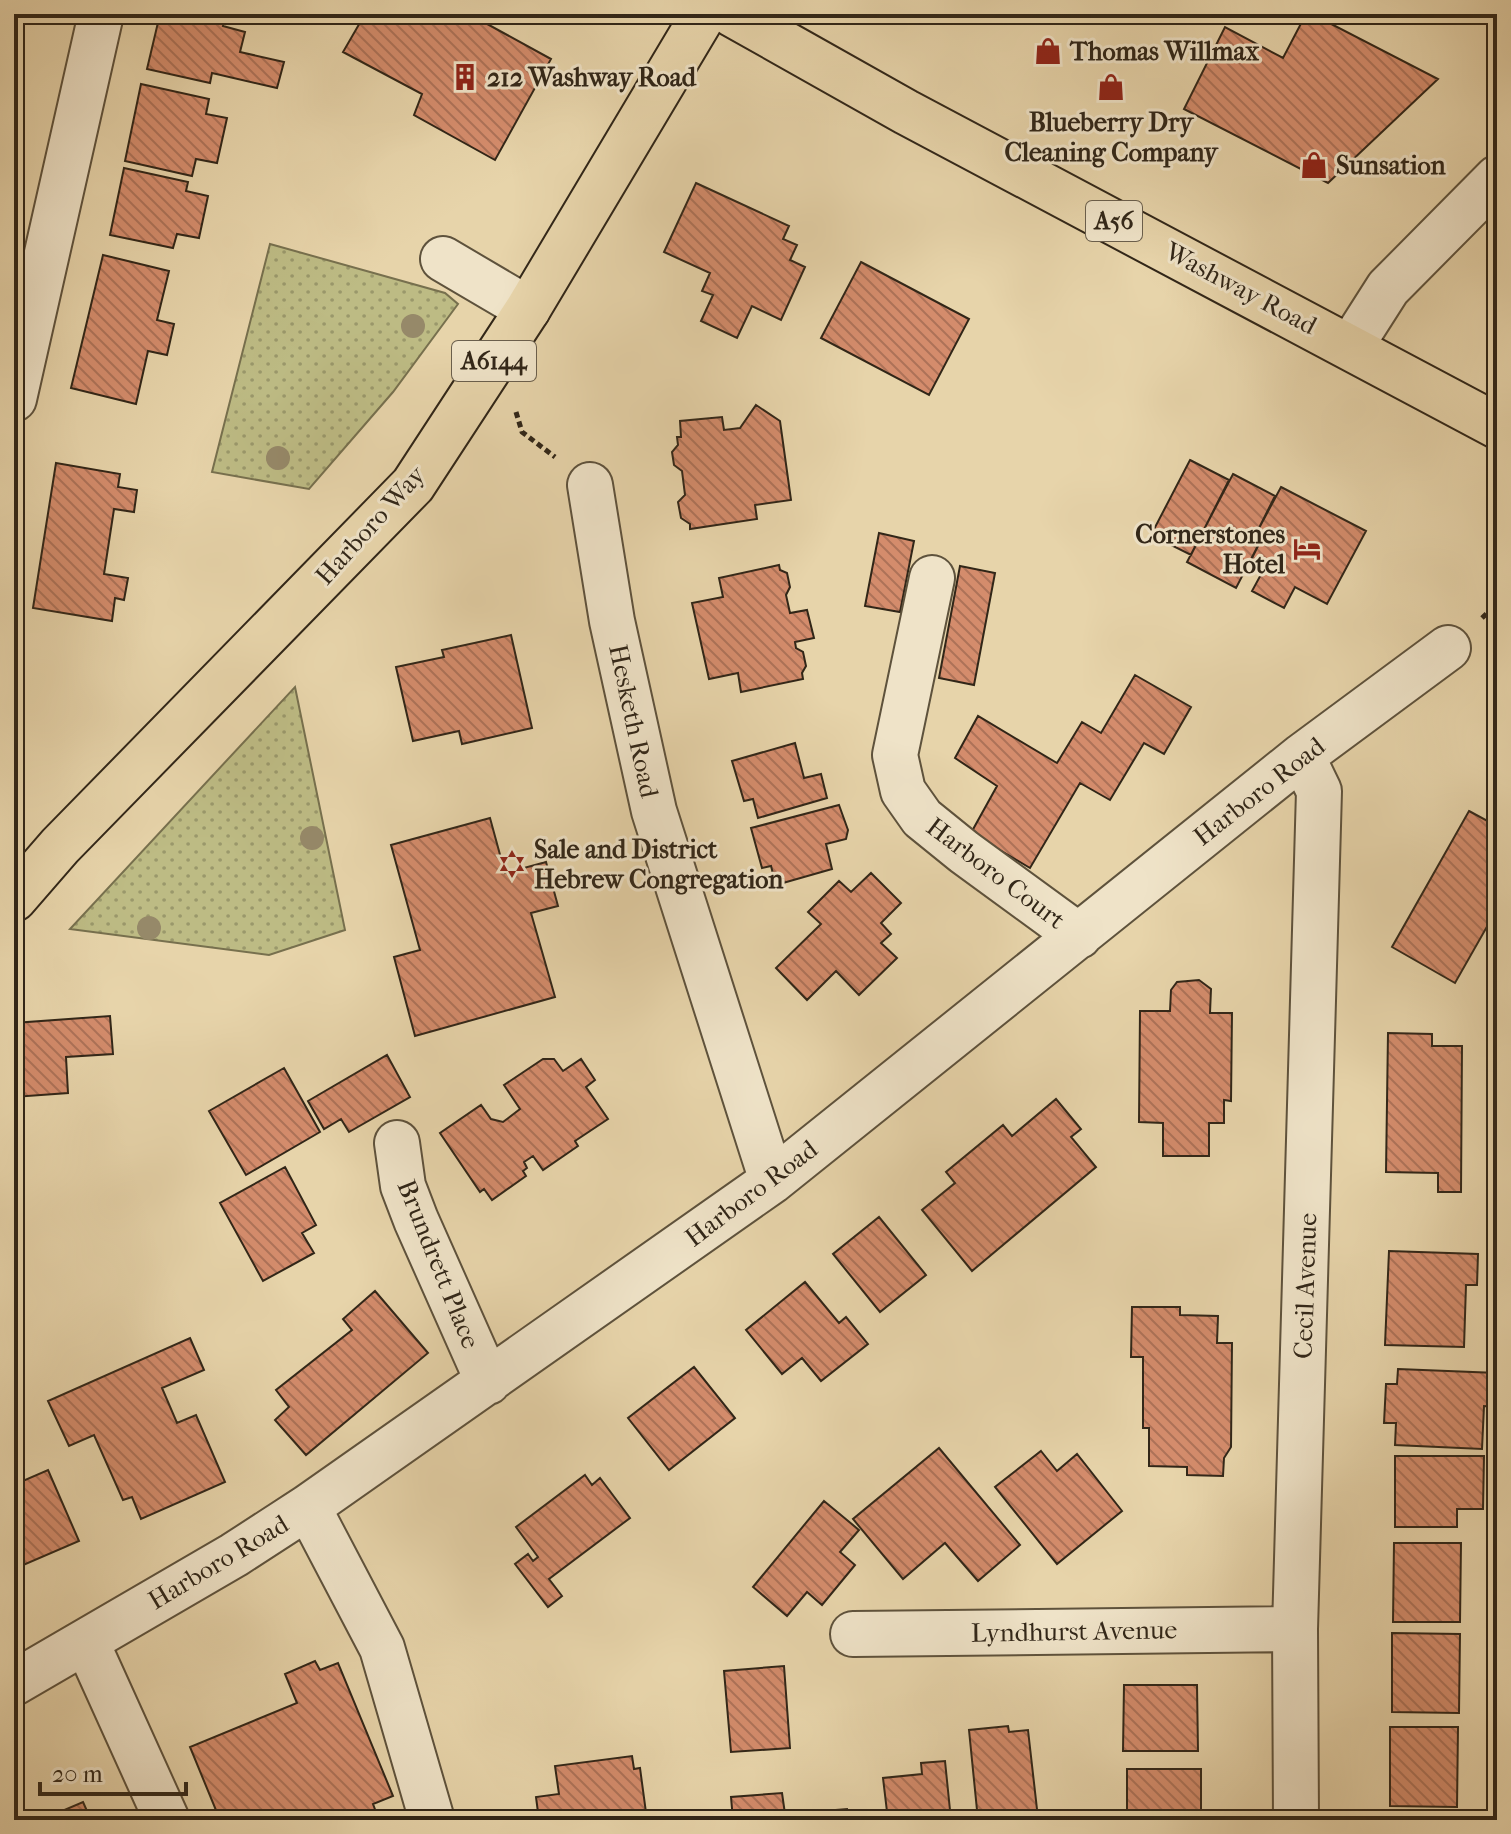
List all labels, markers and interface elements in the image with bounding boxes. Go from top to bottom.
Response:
shop icon: Thomas Willmax [1033,36,1063,66]
place label: Thomas Willmax [1069,36,1260,67]
building icon: 212 Washway Road [450,62,480,92]
place label: 212 Washway Road [487,62,697,93]
shop icon: Blueberry Dry Cleaning Company [1096,72,1126,102]
place label: Blueberry Dry Cleaning Company [1004,107,1220,168]
shop icon: Sunsation [1299,150,1329,180]
place label: Sunsation [1336,150,1447,181]
road number: A56 [1086,201,1142,241]
street label: Washway Road [1159,235,1323,342]
road number: A6144 [452,341,536,381]
street label: Harboro Way [309,459,433,591]
place label: Cornerstones Hotel [1135,519,1286,580]
hotel icon: Cornerstones Hotel [1292,534,1322,564]
street label: Hesketh Road [602,642,665,801]
street label: Harboro Road [1188,730,1332,852]
street label: Harboro Court [920,811,1072,936]
place label: Sale and District Hebrew Congregation [534,834,784,895]
synagogue icon: Sale and District Hebrew Congregation [497,849,527,879]
street label: Harboro Road [679,1133,824,1253]
street label: Brundrett Place [391,1175,486,1353]
street label: Cecil Avenue [1287,1212,1324,1360]
street label: Harboro Road [143,1508,295,1616]
street label: Lyndhurst Avenue [971,1614,1178,1649]
scale bar [40,1746,186,1796]
text: 20 m [52,1760,103,1788]

